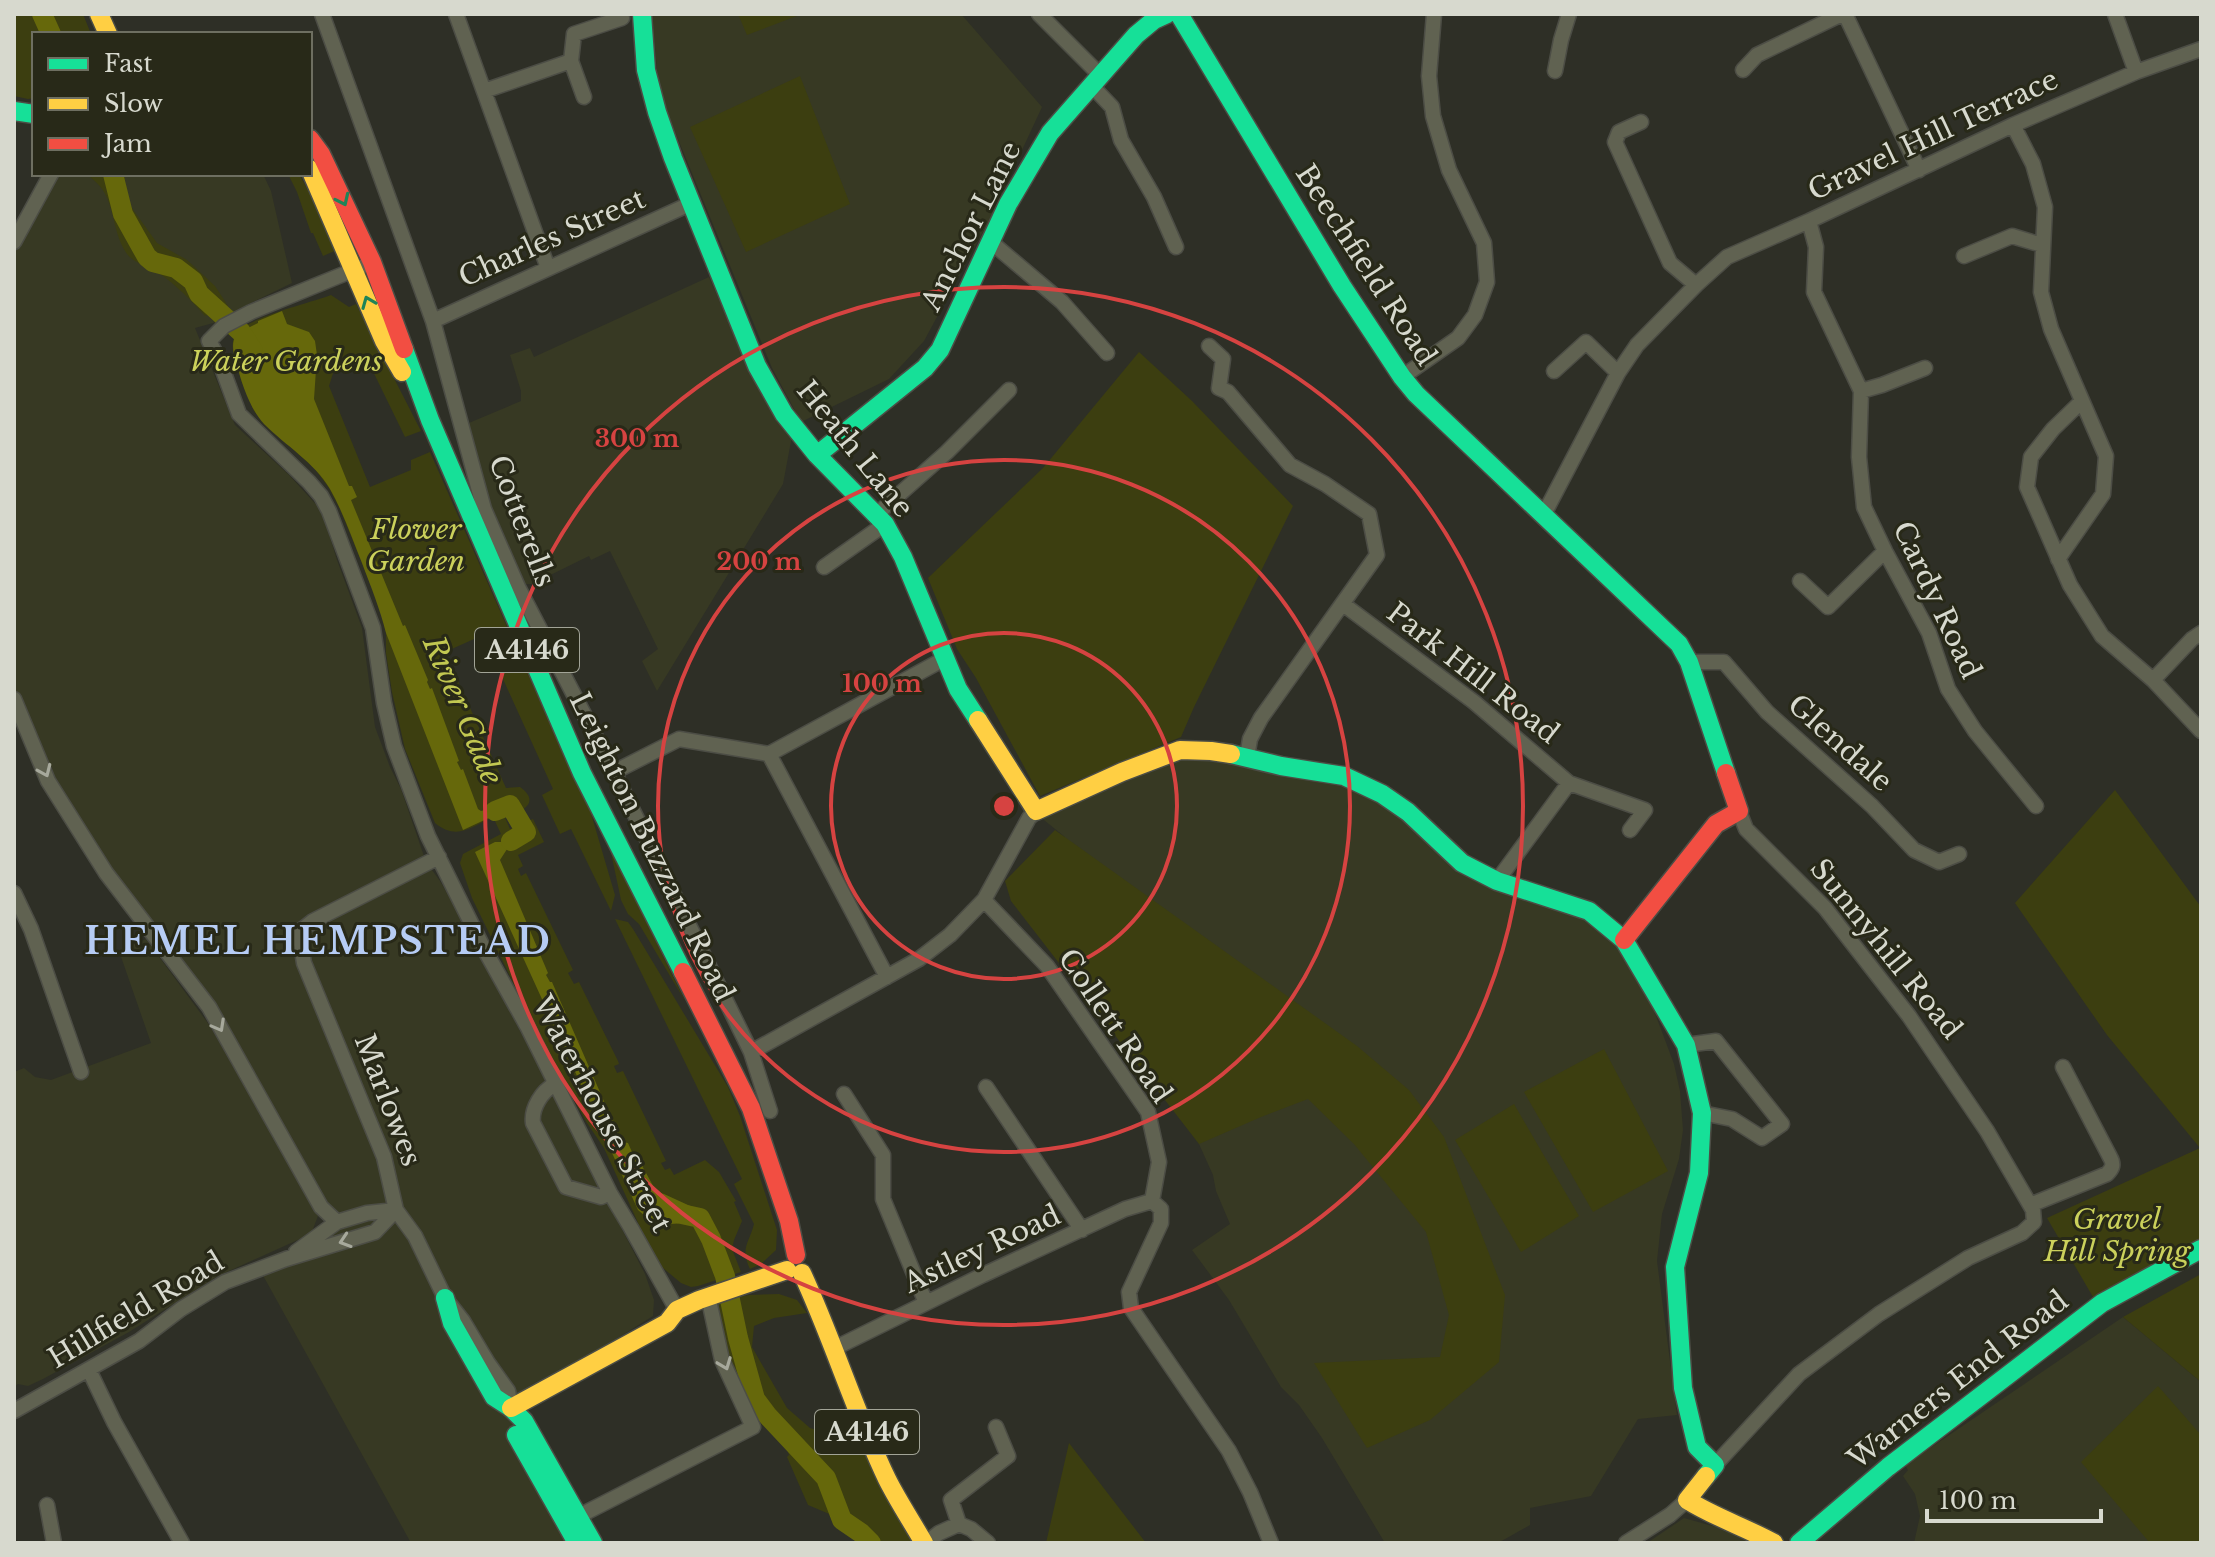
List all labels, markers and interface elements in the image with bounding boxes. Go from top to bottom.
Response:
legend [32,32,312,176]
text: Fast [104,49,152,78]
street label: Gravel Hill Terrace [1802,62,2064,208]
text: Slow [104,89,163,118]
text: Jam [101,129,152,158]
street label: Anchor Lane [913,135,1029,317]
street label: Beechfield Road [1288,158,1444,372]
street label: Charles Street [453,181,651,295]
one-way arrow [333,191,349,206]
one-way arrow [361,296,378,310]
park label: Water Gardens [189,344,383,379]
street label: Heath Lane [789,374,921,524]
text: 300 m [595,424,680,453]
street label: Cotterells [481,450,563,592]
park label: Flower Garden [367,512,465,579]
street label: Cardy Road [1885,516,1989,684]
text: 200 m [717,547,802,576]
street label: Park Hill Road [1380,595,1566,751]
road number: A4146 [475,628,579,672]
water label: River Gade [415,629,511,790]
text: 100 m [842,669,922,698]
street label: Leighton Buzzard Road [562,687,742,1007]
street label: Glendale [1781,687,1899,799]
one-way arrow [35,763,51,777]
centre of rings [990,792,1018,820]
street label: Sunnyhill Road [1803,852,1970,1046]
district label: HEMEL HEMPSTEAD [84,919,552,964]
street label: Collett Road [1051,942,1180,1110]
street label: Waterhouse Street [524,989,679,1239]
one-way arrow [209,1017,225,1032]
street label: Marlowes [347,1029,429,1171]
street label: Astley Road [897,1197,1066,1301]
park label: Gravel Hill Spring [2043,1202,2192,1269]
one-way arrow [339,1232,353,1248]
street label: Hillfield Road [42,1244,230,1376]
street label: Warners End Road [1840,1283,2075,1477]
one-way arrow [715,1356,732,1370]
road number: A4146 [815,1410,919,1454]
scale bar [1927,1473,2101,1523]
text: 100 m [1939,1486,2017,1515]

